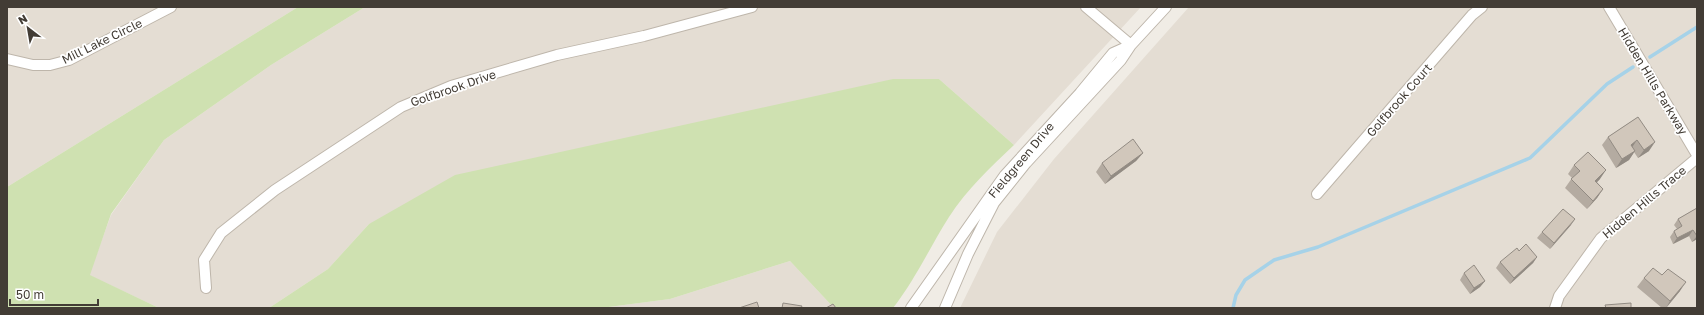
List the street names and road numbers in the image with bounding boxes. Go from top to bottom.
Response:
street label: Mill Lake Circle [59,15,145,67]
street label: Hidden Hills Parkway [1615,25,1691,138]
street label: Golfbrook Court [1363,60,1435,140]
street label: Golfbrook Drive [408,66,498,110]
street label: Fieldgreen Drive [985,119,1057,201]
street label: Hidden Hills Trace [1599,162,1689,241]

